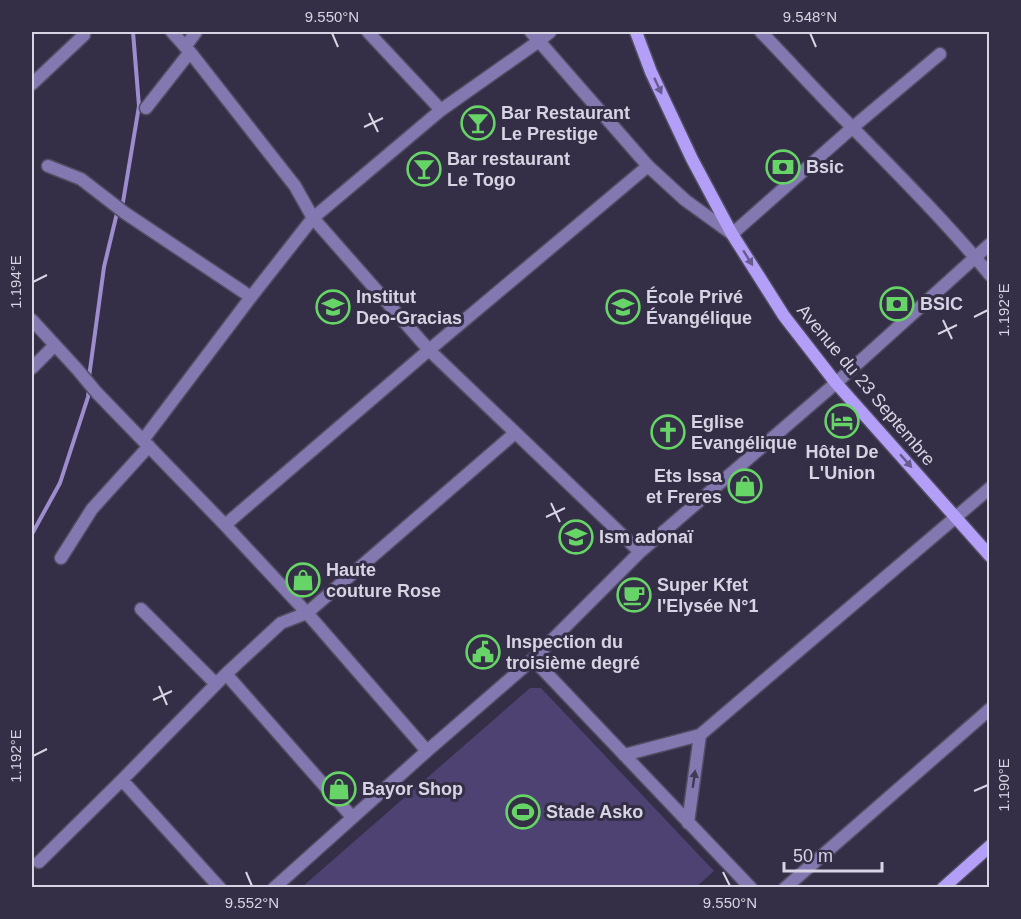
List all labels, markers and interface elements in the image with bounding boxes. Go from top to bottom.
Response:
text: 9.550°N [305,8,359,25]
text: 9.548°N [783,8,837,25]
one-way arrow [653,77,662,94]
place label: Bar Restaurant Le Prestige [501,103,630,144]
bar icon: Bar Restaurant Le Prestige [460,105,496,141]
place label: Bar restaurant Le Togo [447,149,570,190]
bank icon: Bsic [765,149,801,185]
bar icon: Bar restaurant Le Togo [406,151,442,187]
place label: Bsic [806,157,844,177]
one-way arrow [742,250,753,267]
text: 1.194°E [7,255,24,309]
text: 1.192°E [995,283,1012,337]
place label: École Privé Évangélique [646,286,752,328]
bank icon: BSIC [879,286,915,322]
place label: Institut Deo-Gracias [356,287,462,328]
school or university icon: Institut Deo-Gracias [315,289,351,325]
school or university icon: École Privé Évangélique [605,289,641,325]
place label: BSIC [920,294,963,314]
street label: Avenue du 23 Septembre [793,301,939,469]
hotel icon: Hôtel De L'Union [824,403,860,439]
place label: Eglise Evangélique [691,412,797,453]
church icon: Eglise Evangélique [650,414,686,450]
place label: Hôtel De L'Union [805,442,879,483]
one-way arrow [899,454,913,469]
place label: Ets Issa et Freres [646,466,723,507]
shop icon: Ets Issa et Freres [727,468,763,504]
school or university icon: Ism adonaï [558,519,594,555]
place label: Ism adonaï [599,527,694,547]
place label: Haute couture Rose [326,560,441,601]
shop icon: Haute couture Rose [285,562,321,598]
place label: Super Kfet l'Elysée N°1 [657,575,759,616]
cafe icon: Super Kfet l'Elysée N°1 [616,577,652,613]
place label: Inspection du troisième degré [506,632,640,673]
public building icon: Inspection du troisième degré [465,634,501,670]
text: 1.192°E [7,729,24,783]
text: 1.190°E [995,758,1012,812]
one-way arrow [689,769,698,788]
shop icon: Bayor Shop [321,771,357,807]
place label: Bayor Shop [362,779,463,799]
sports icon: Stade Asko [505,794,541,830]
place label: Stade Asko [546,802,643,822]
scale bar [784,835,882,873]
text: 50 m [793,846,833,866]
text: 9.552°N [225,894,279,911]
text: 9.550°N [703,894,757,911]

